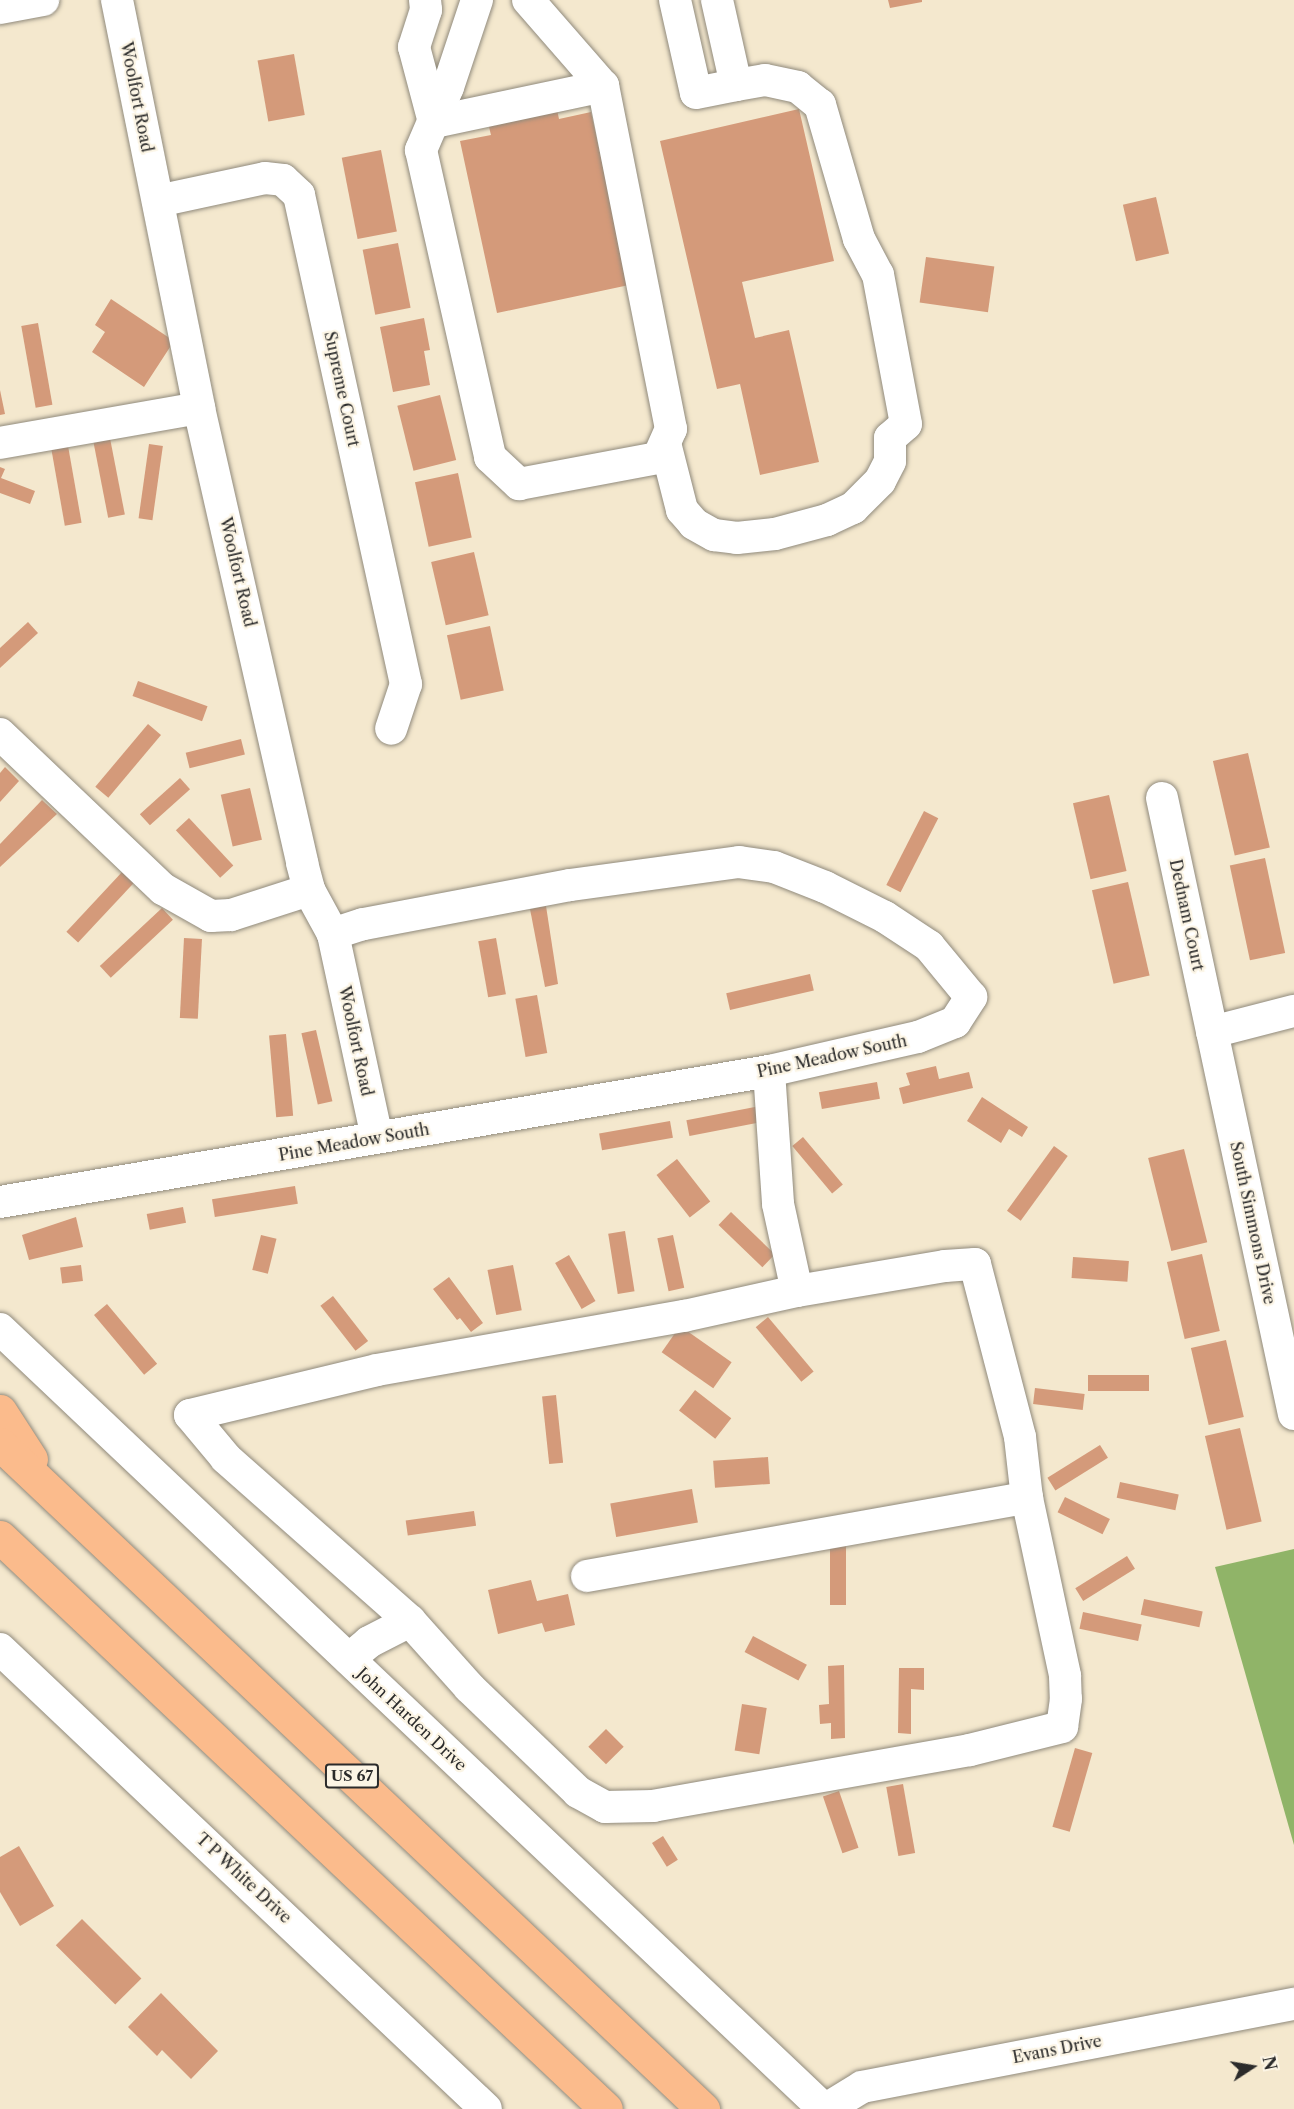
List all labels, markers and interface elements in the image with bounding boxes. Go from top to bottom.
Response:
street label: Woolfort Road [117,40,157,154]
street label: Supreme Court [320,330,364,448]
street label: Woolfort Road [216,515,260,629]
street label: Dednam Court [1166,857,1208,973]
street label: Woolfort Road [335,984,377,1098]
street label: Pine Meadow South [755,1031,909,1081]
street label: Pine Meadow South [277,1119,431,1165]
street label: South Simmons Drive [1226,1140,1280,1306]
street label: John Harden Drive [353,1663,471,1775]
road number: US 67 [324,1764,380,1788]
street label: T P White Drive [192,1829,296,1927]
street label: Evans Drive [1011,2031,1103,2067]
north arrow [1222,2037,1282,2097]
text: N [1258,2054,1281,2072]

